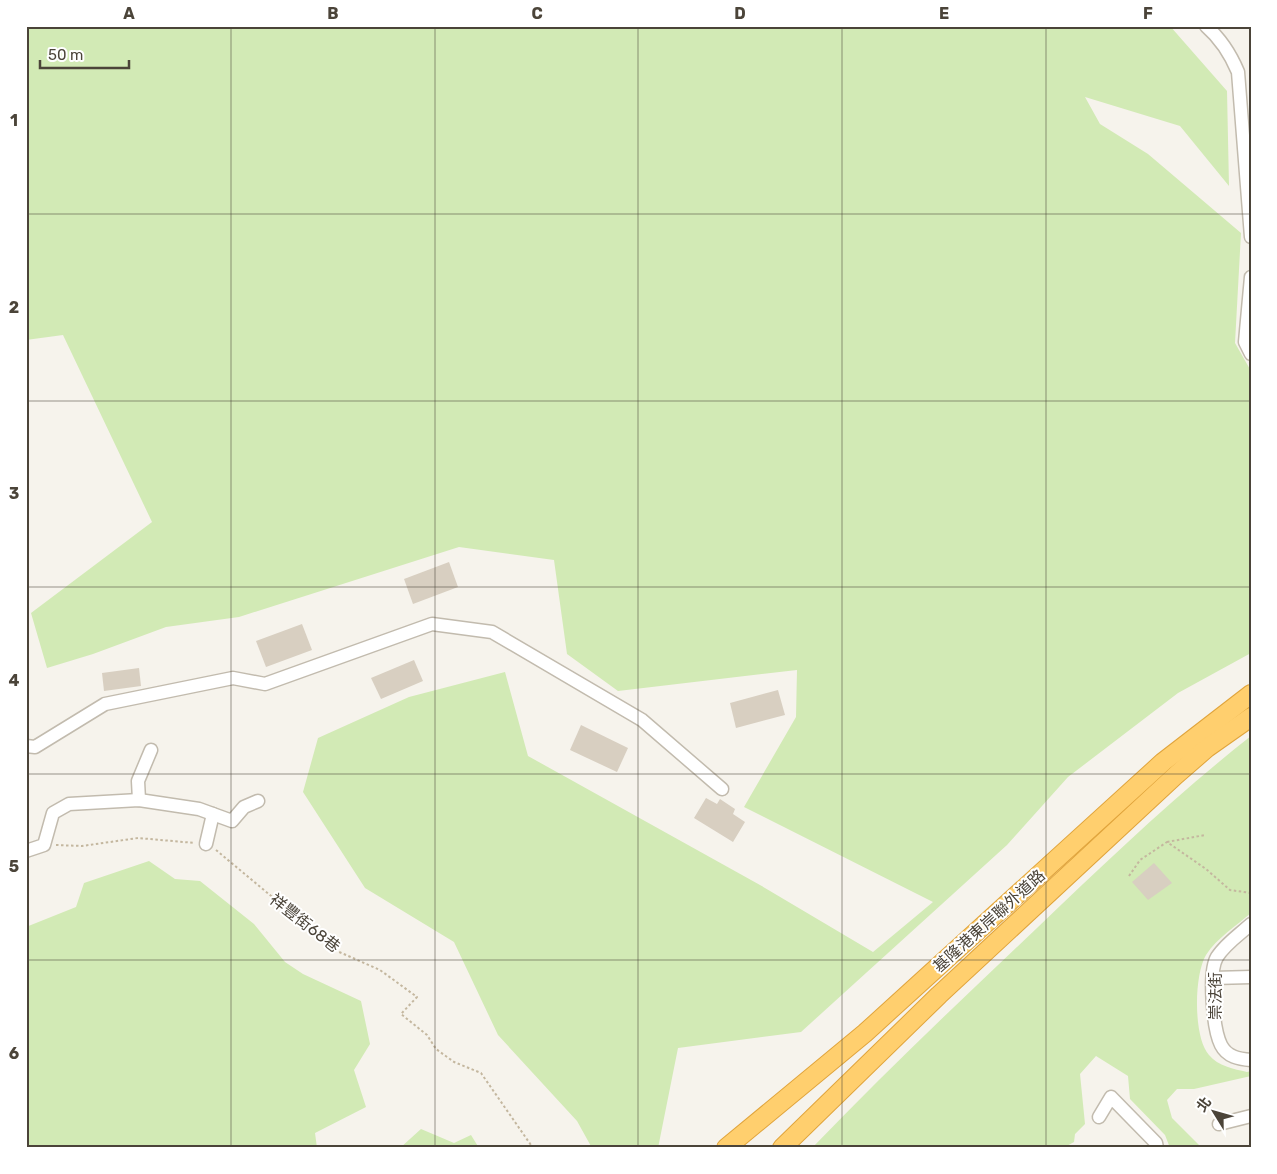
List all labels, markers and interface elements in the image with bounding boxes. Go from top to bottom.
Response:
text: A [123,4,135,23]
text: B [327,4,339,23]
text: C [531,4,543,23]
text: D [734,4,746,23]
text: E [939,4,949,23]
text: F [1143,4,1153,23]
scale bar [40,38,129,70]
text: 50 m [48,46,83,64]
text: 1 [10,111,18,130]
text: 2 [9,298,19,317]
text: 3 [9,484,19,503]
text: 4 [9,671,20,690]
text: 5 [9,857,19,876]
street label: 基隆港東岸聯外道路 [929,866,1049,976]
street label: 祥豐街68巷 [266,890,344,956]
street label: 崇法街 [1206,972,1225,1020]
text: 6 [9,1044,19,1063]
north arrow [1190,1086,1240,1136]
text: 北 [1193,1094,1215,1115]

